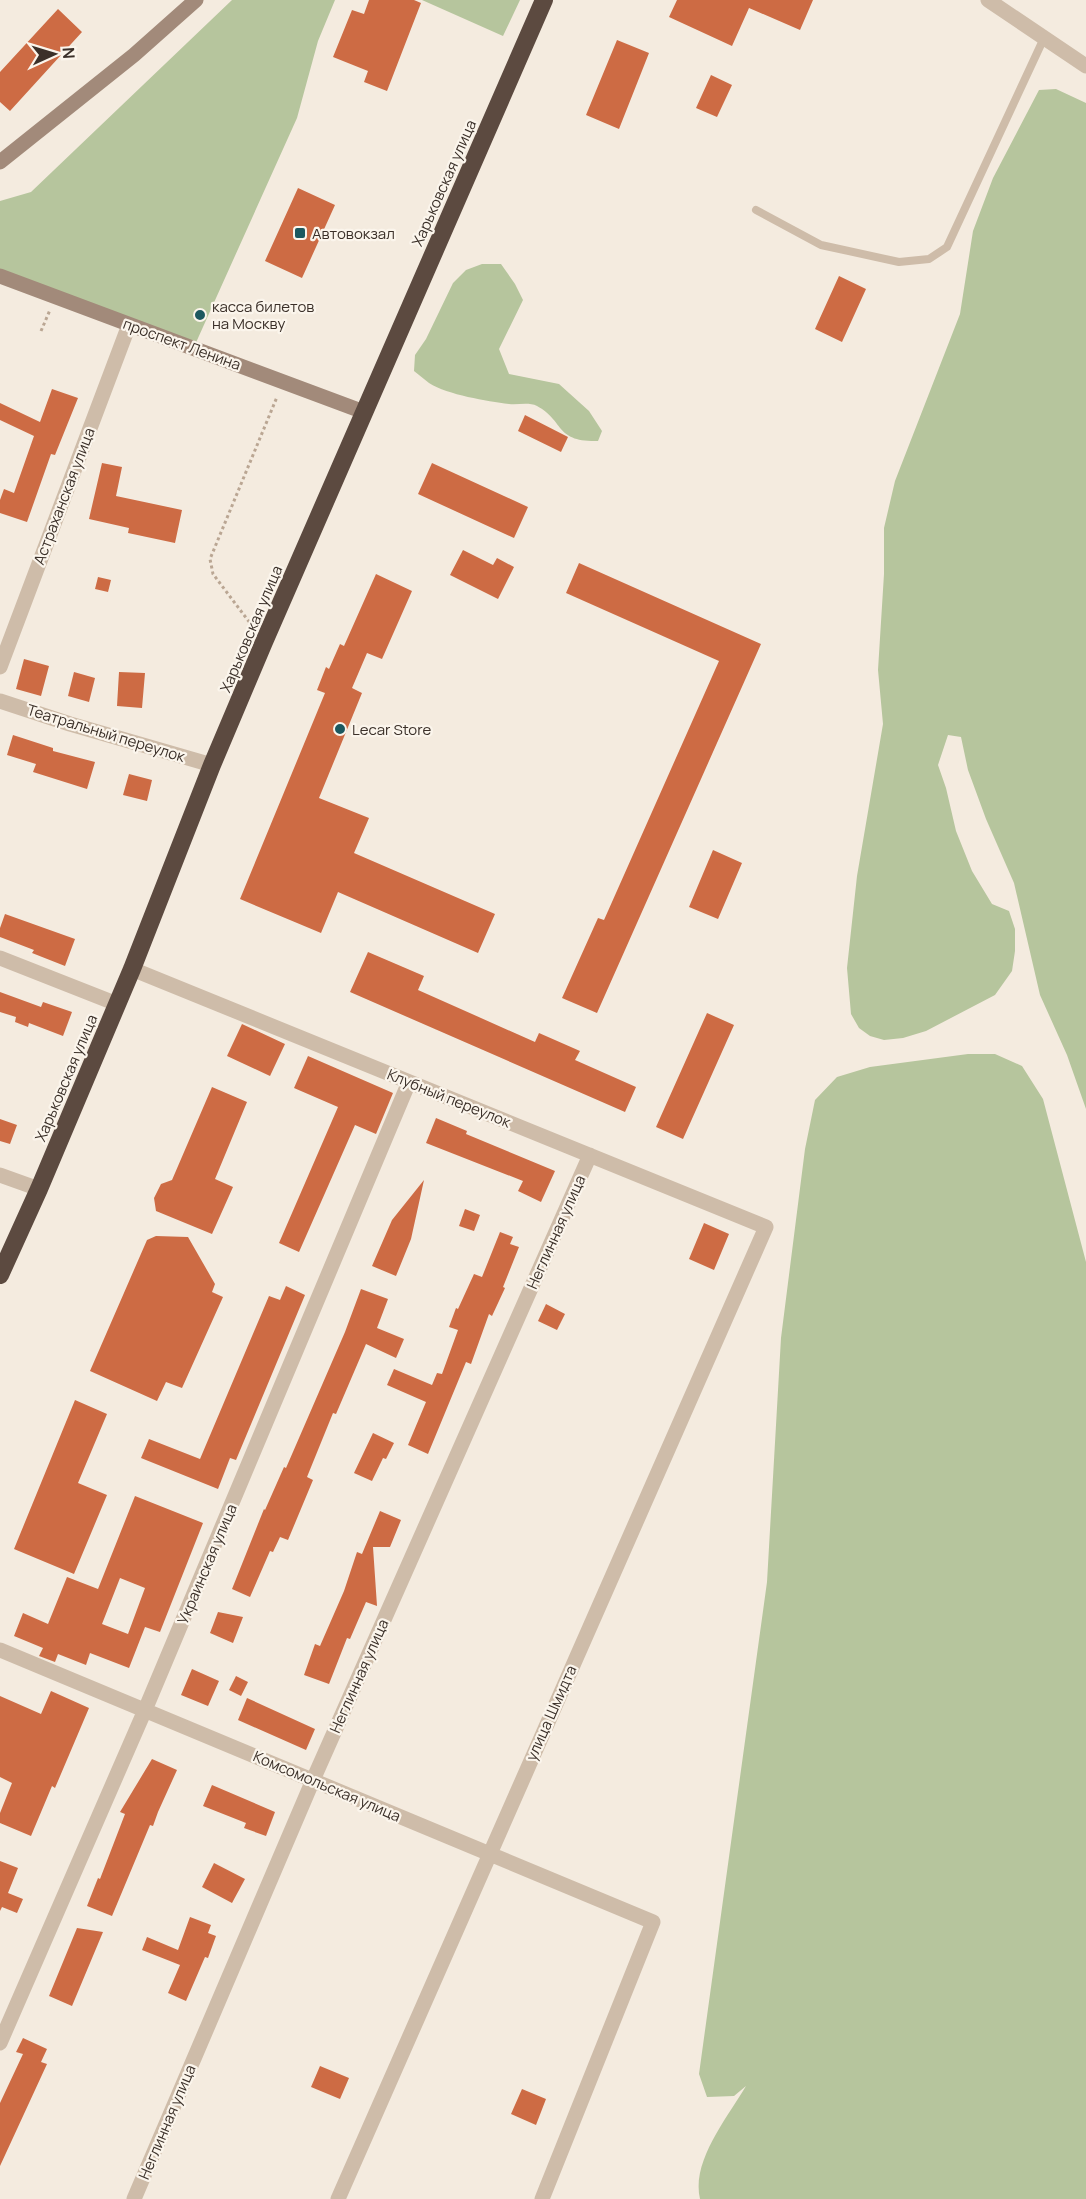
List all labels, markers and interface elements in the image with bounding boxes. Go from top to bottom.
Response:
north arrow [24,24,84,84]
text: N [58,46,80,59]
street label: Харьковская улица [407,116,481,250]
place label: Автовокзал [312,223,395,244]
marker: Автовокзал [293,226,307,240]
place label: касса билетов на Москву [212,296,314,334]
marker: касса билетов на Москву [193,308,207,322]
street label: проспект Ленина [120,313,244,375]
street label: Астраханская улица [28,425,100,567]
street label: Харьковская улица [215,562,287,696]
street label: Театральный переулок [25,699,188,767]
place label: Lecar Store [352,719,432,740]
marker: Lecar Store [333,722,347,736]
street label: Харьковская улица [30,1011,102,1145]
street label: Клубный переулок [384,1064,514,1133]
street label: Неглинная улица [521,1172,591,1292]
street label: Украинская улица [172,1500,242,1628]
street label: Неглинная улица [324,1616,394,1736]
street label: улица Шмидта [521,1662,581,1764]
street label: Комсомольская улица [250,1745,404,1827]
street label: Неглинная улица [133,2061,201,2183]

